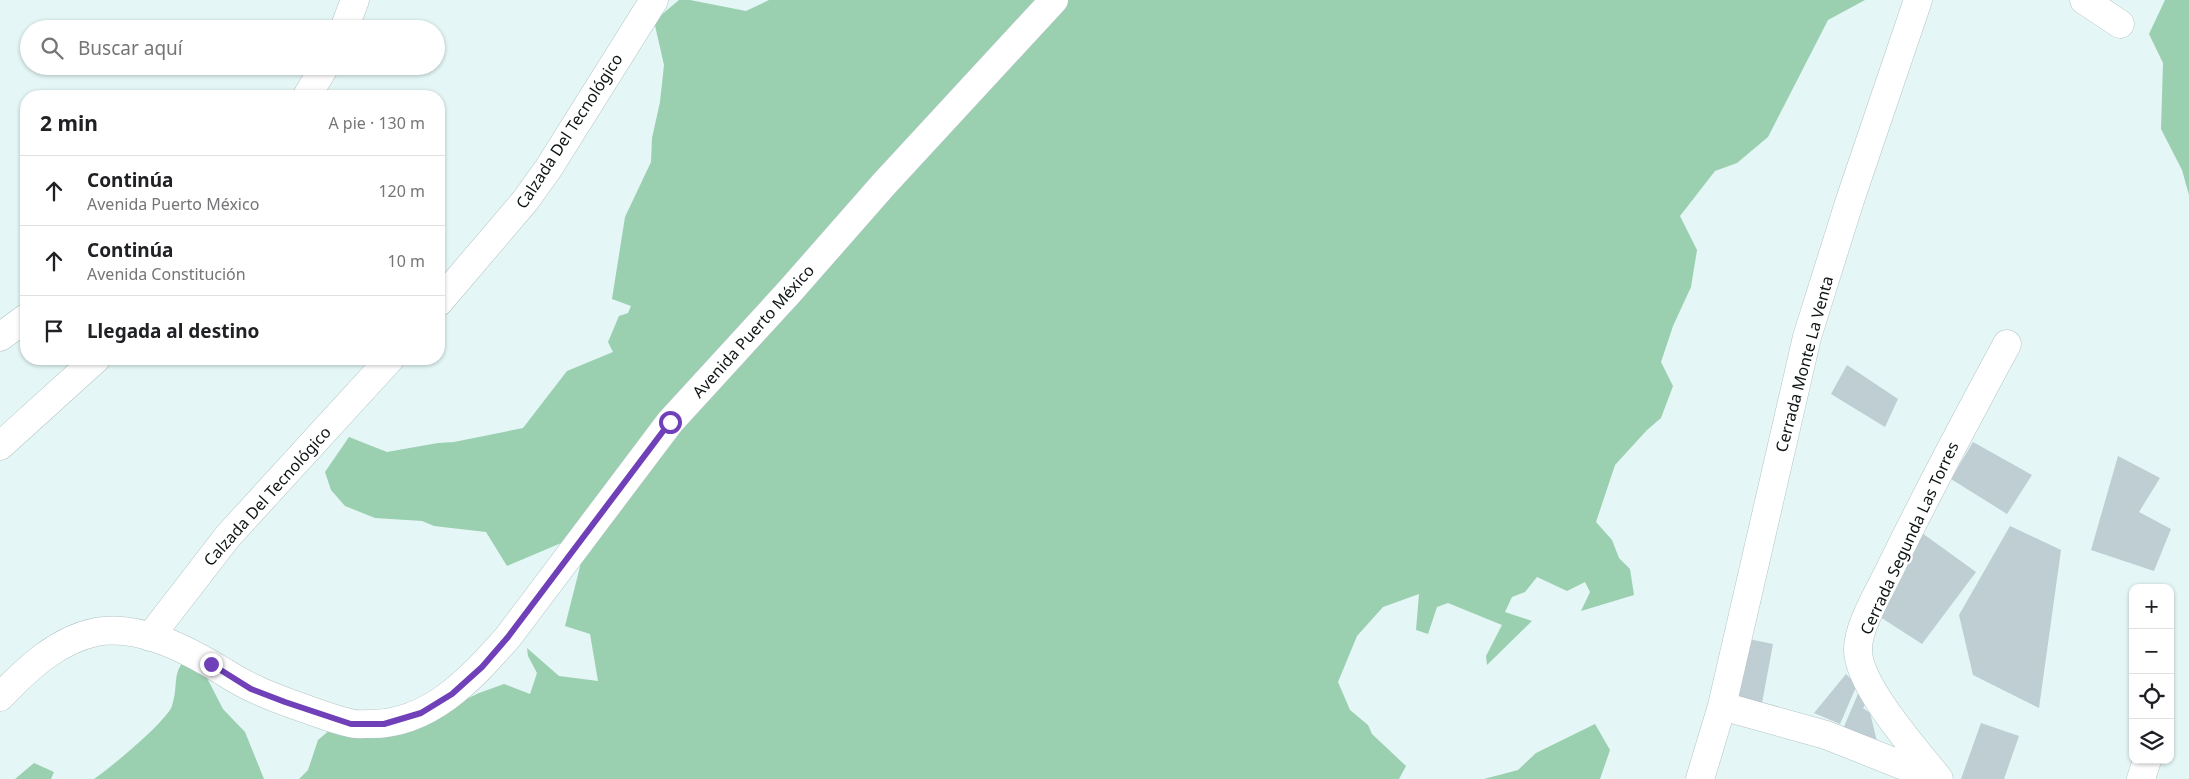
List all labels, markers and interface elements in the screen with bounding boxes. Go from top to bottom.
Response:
search box [20,20,445,75]
icon: search [38,34,66,62]
text: Buscar aquí [78,35,183,61]
street label: Calzada Del Tecnológico [511,49,627,213]
text: 2 min [40,109,98,137]
text: A pie · 130 m [328,112,425,134]
text: Continúa [87,167,173,193]
icon: ahead [40,177,68,205]
text: 120 m [378,180,425,202]
text: Avenida Puerto México [87,193,259,215]
text: Continúa [87,237,173,263]
icon: ahead [40,247,68,275]
text: 10 m [388,250,425,272]
street label: Avenida Puerto México [687,260,819,402]
text: Avenida Constitución [87,263,246,285]
street label: Cerrada Monte La Venta [1770,273,1838,455]
icon: arrive [40,317,68,345]
text: Llegada al destino [87,318,259,344]
route start [659,411,682,434]
street label: Calzada Del Tecnológico [198,421,336,571]
street label: Cerrada Segunda Las Torres [1855,438,1963,638]
map controls [2129,584,2174,764]
button: + [2129,584,2174,629]
button: − [2129,629,2174,674]
route end [200,653,223,676]
button: locate [2129,674,2174,719]
button: layers [2129,719,2174,764]

